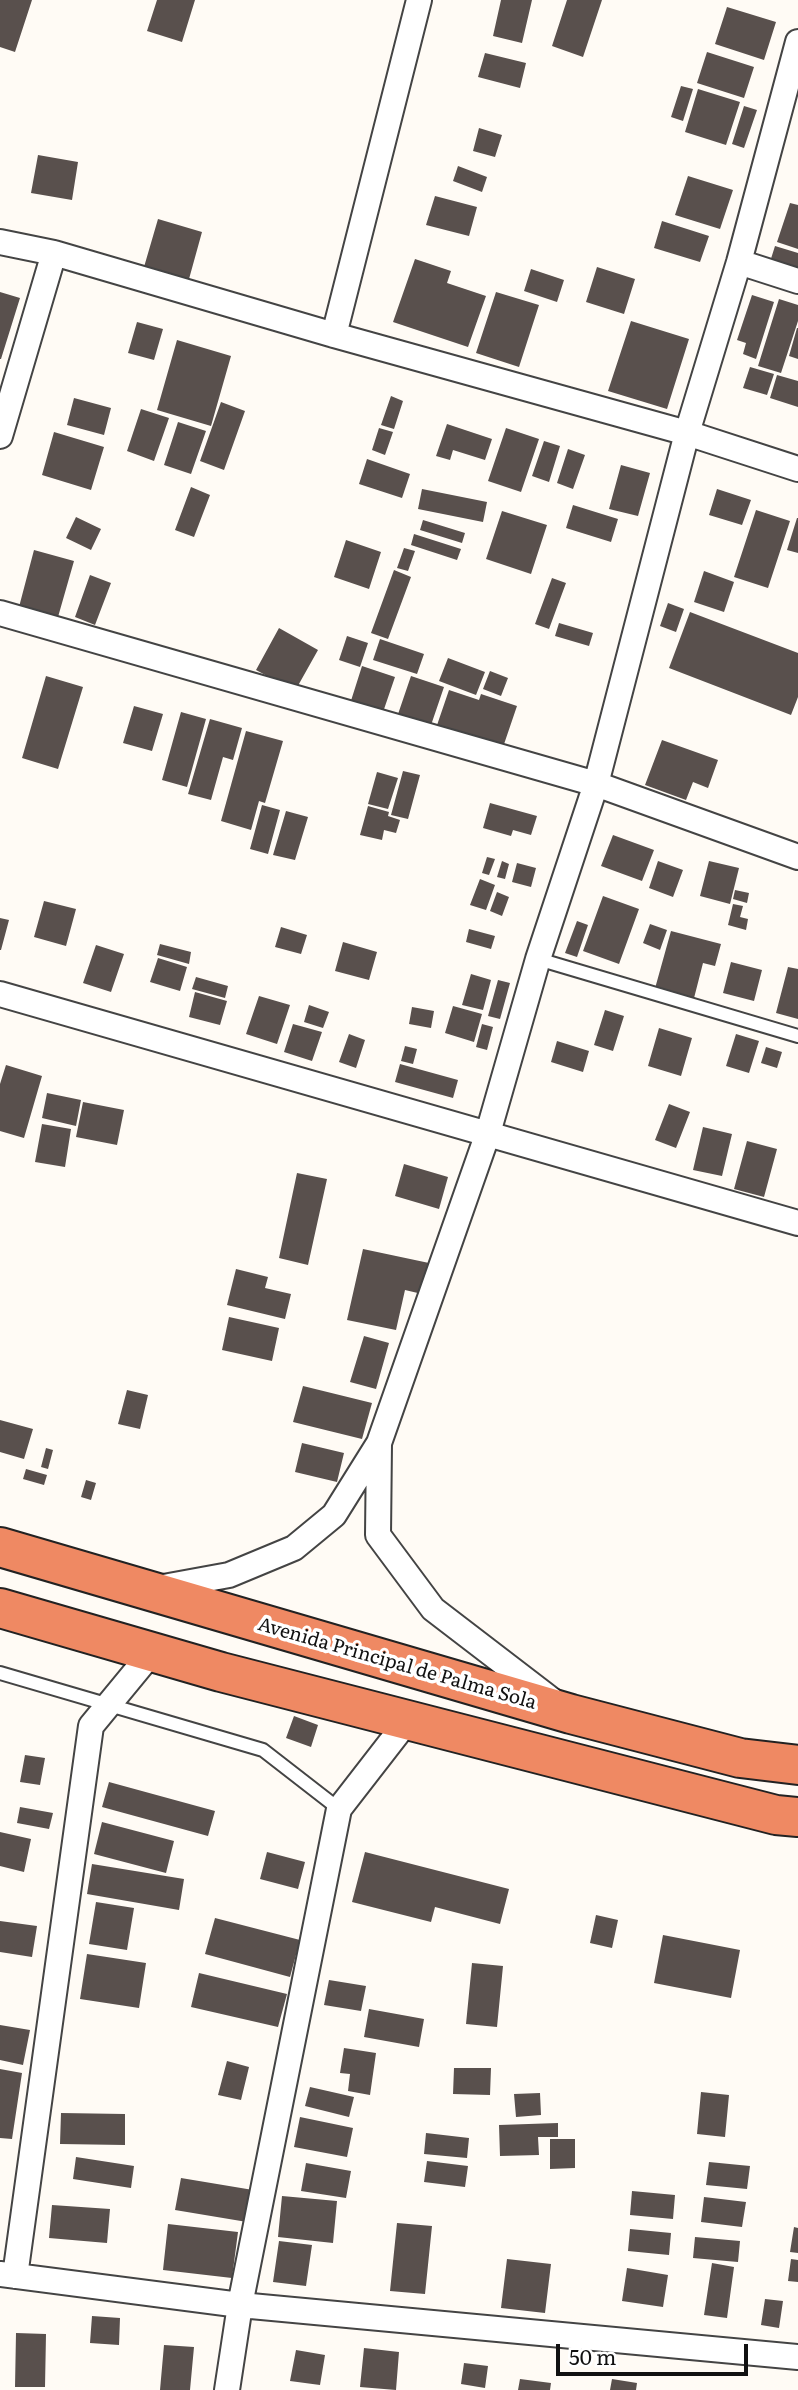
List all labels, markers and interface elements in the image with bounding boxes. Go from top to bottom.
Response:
street label: Avenida Principal de Palma Sola [255,1613,539,1715]
scale bar [560,2330,752,2374]
text: 50 m [569,2340,616,2371]

